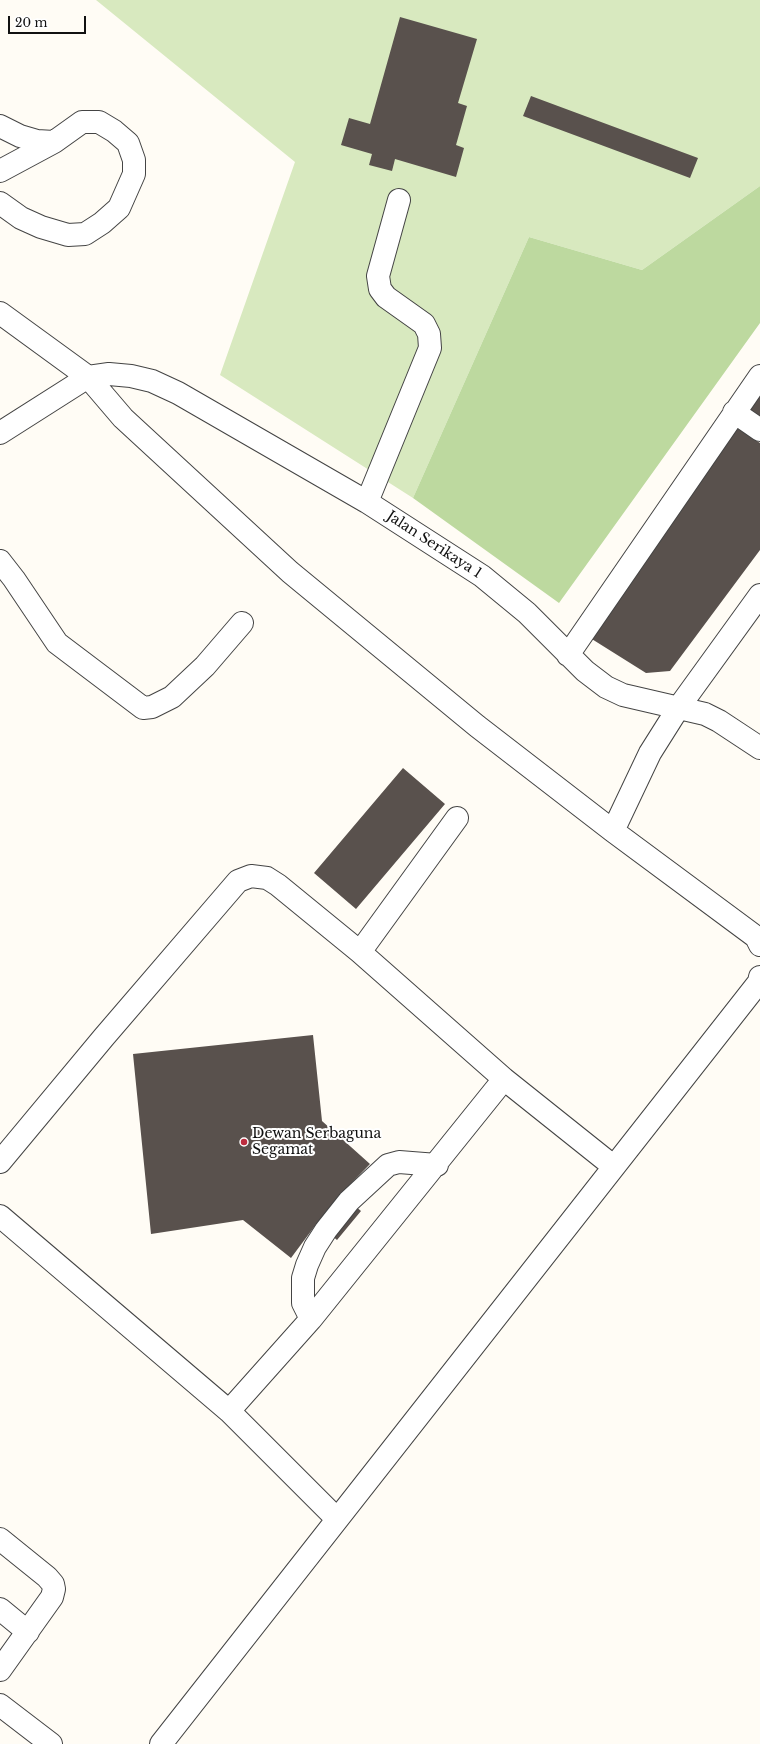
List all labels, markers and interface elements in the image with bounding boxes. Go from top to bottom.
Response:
scale bar [10,8,88,34]
text: 20 m [15,15,47,30]
street label: Jalan Serikaya 1 [383,508,485,582]
place label: Dewan Serbaguna Segamat [252,1126,381,1158]
marker: Dewan Serbaguna Segamat [239,1137,249,1147]

